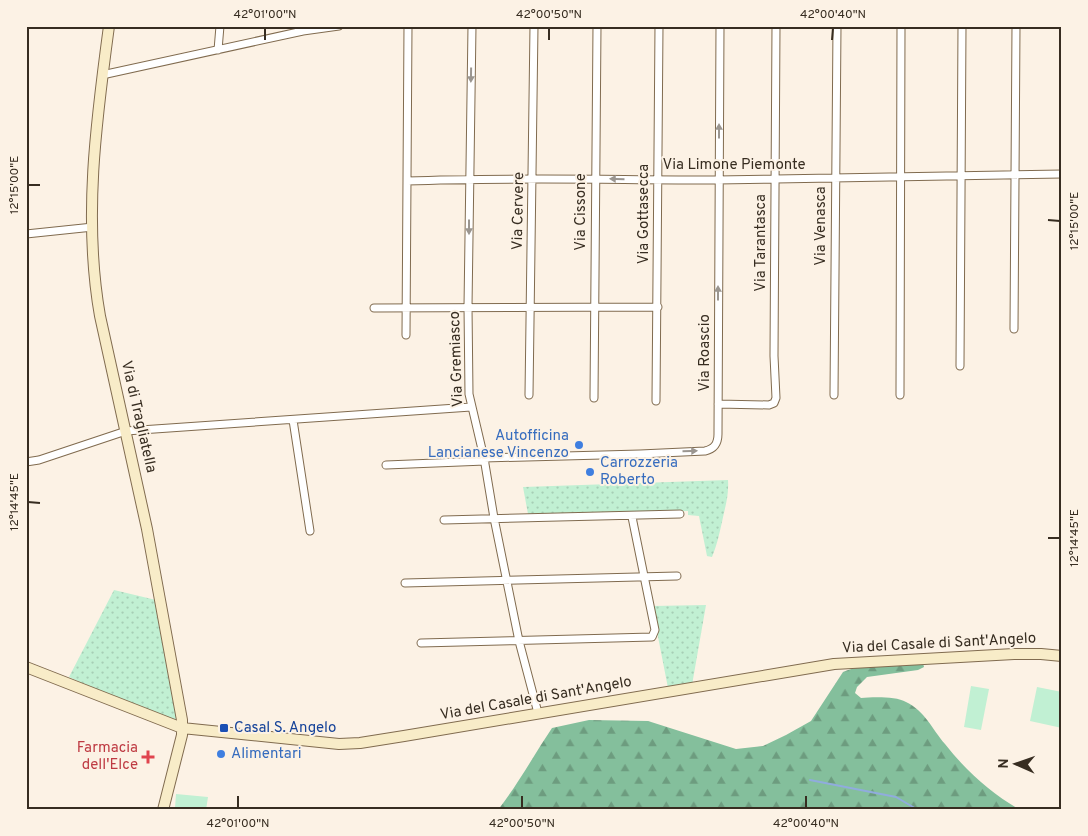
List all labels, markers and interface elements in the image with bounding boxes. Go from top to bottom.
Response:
text: 42°01'00"N [233,7,297,23]
text: 42°00'50"N [516,7,582,23]
text: 42°00'40"N [800,7,866,23]
one-way arrow [467,67,475,83]
one-way arrow [715,123,723,139]
text: 12°15'00"E [7,156,23,214]
street label: Via Limone Piemonte [662,156,806,175]
street label: Via Gottasecca [635,164,654,264]
street label: Via Cervere [509,172,529,250]
street label: Via Cissone [572,173,591,251]
one-way arrow [609,174,625,182]
street label: Via Venasca [812,186,831,266]
text: 12°15'00"E [1067,192,1083,250]
street label: Via Tarantasca [752,194,771,292]
one-way arrow [465,220,473,236]
one-way arrow [714,284,722,300]
street label: Via Gremiasco [446,311,468,407]
street label: Via Roascio [696,314,715,392]
street label: Via di Tragliatella [116,359,160,475]
place label: Autofficina Lancianese Vincenzo [428,427,569,463]
marker: Autofficina Lancianese Vincenzo [573,439,585,451]
one-way arrow [682,447,698,455]
place label: Carrozzeria Roberto [600,454,678,490]
marker: Carrozzeria Roberto [584,466,596,478]
text: 12°14'45"E [7,473,23,531]
text: 12°14'45"E [1067,509,1083,567]
street label: Via del Casale di Sant'Angelo [841,629,1037,659]
street label: Via del Casale di Sant'Angelo [439,673,633,725]
place label: Casal S. Angelo [234,719,336,738]
marker: Casal S. Angelo [218,722,230,734]
north arrow [990,738,1040,788]
place label: Farmacia dell'Elce [77,739,138,775]
place label: Alimentari [231,745,301,764]
marker: Alimentari [215,748,227,760]
marker: Farmacia dell'Elce [142,751,154,763]
text: N [996,758,1013,769]
text: 42°01'00"N [206,816,270,832]
text: 42°00'50"N [489,816,555,832]
text: 42°00'40"N [773,816,839,832]

